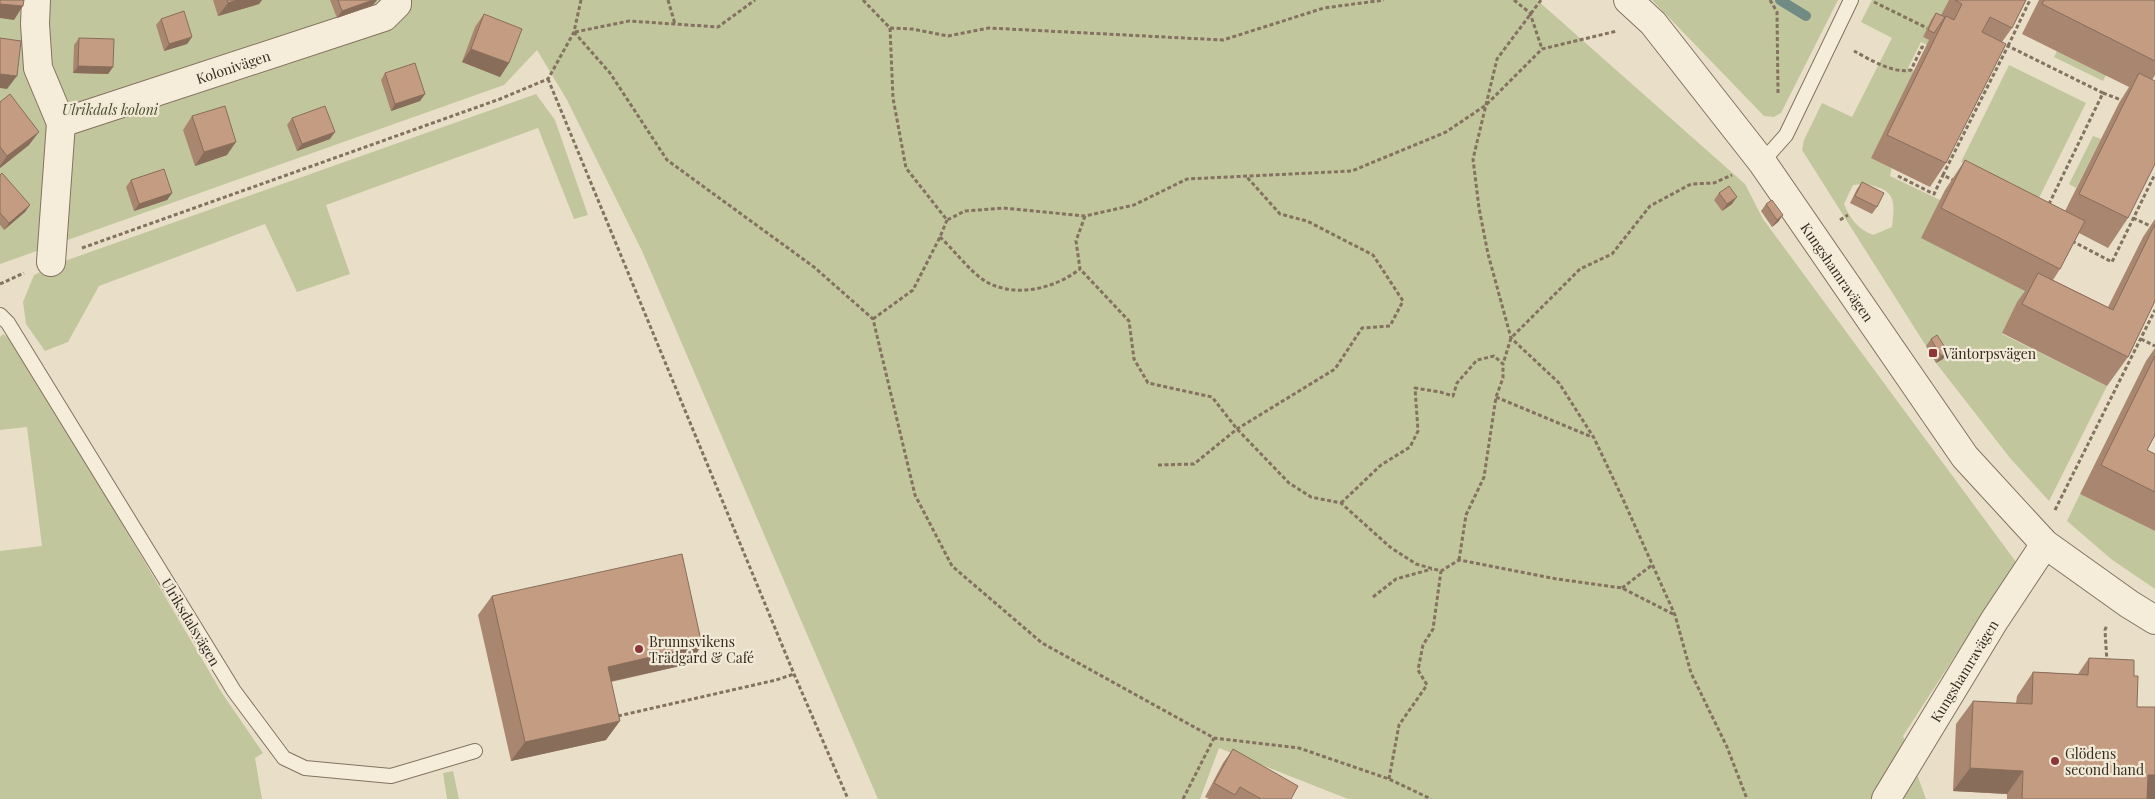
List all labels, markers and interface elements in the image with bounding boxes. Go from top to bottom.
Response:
street label: Kolonivägen [193,45,273,88]
park label: Ulrikdals koloni [62,100,159,119]
street label: Kungshamravägen [1797,219,1879,326]
place label: Väntorpsvägen [1942,344,2037,363]
marker: Väntorpsvägen [1927,347,1939,359]
street label: Ulriksdalsvägen [157,574,225,670]
street label: Kungshamravägen [1925,616,2002,725]
place label: Brunnsvikens Trädgård & Café [649,632,754,667]
marker: Brunnsvikens Trädgård & Café [633,643,645,655]
place label: Glödens second hand [2065,744,2144,779]
marker: Glödens second hand [2049,755,2061,767]

